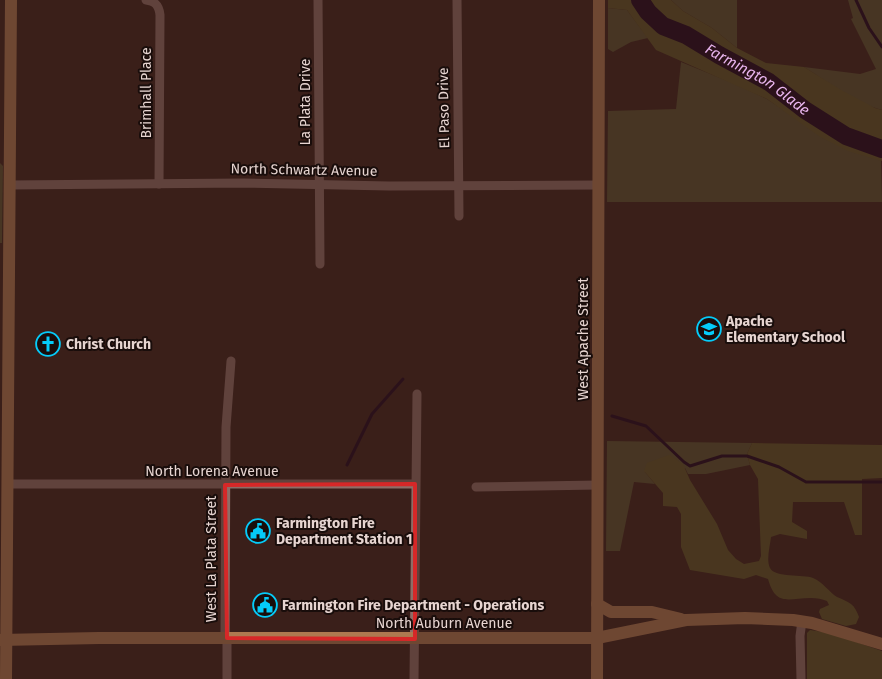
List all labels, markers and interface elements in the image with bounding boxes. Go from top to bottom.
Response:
water label: Farmington Glade [702,40,814,119]
street label: Brimhall Place [138,47,155,139]
street label: La Plata Drive [297,59,314,145]
street label: El Paso Drive [435,67,453,149]
street label: North Schwartz Avenue [230,160,378,180]
street label: West Apache Street [575,277,592,400]
place label: Apache Elementary School [725,313,846,346]
school or university icon: Apache Elementary School [696,316,722,342]
church icon: Christ Church [35,331,61,357]
place label: Christ Church [66,336,151,353]
street label: North Lorena Avenue [145,463,279,480]
street label: West La Plata Street [203,495,220,622]
place label: Farmington Fire Department Station 1 [276,515,412,548]
public building icon: Farmington Fire Department Station 1 [245,518,271,544]
public building icon: Farmington Fire Department - Operations [252,592,278,618]
place label: Farmington Fire Department - Operations [282,597,544,614]
street label: North Auburn Avenue [376,615,512,632]

